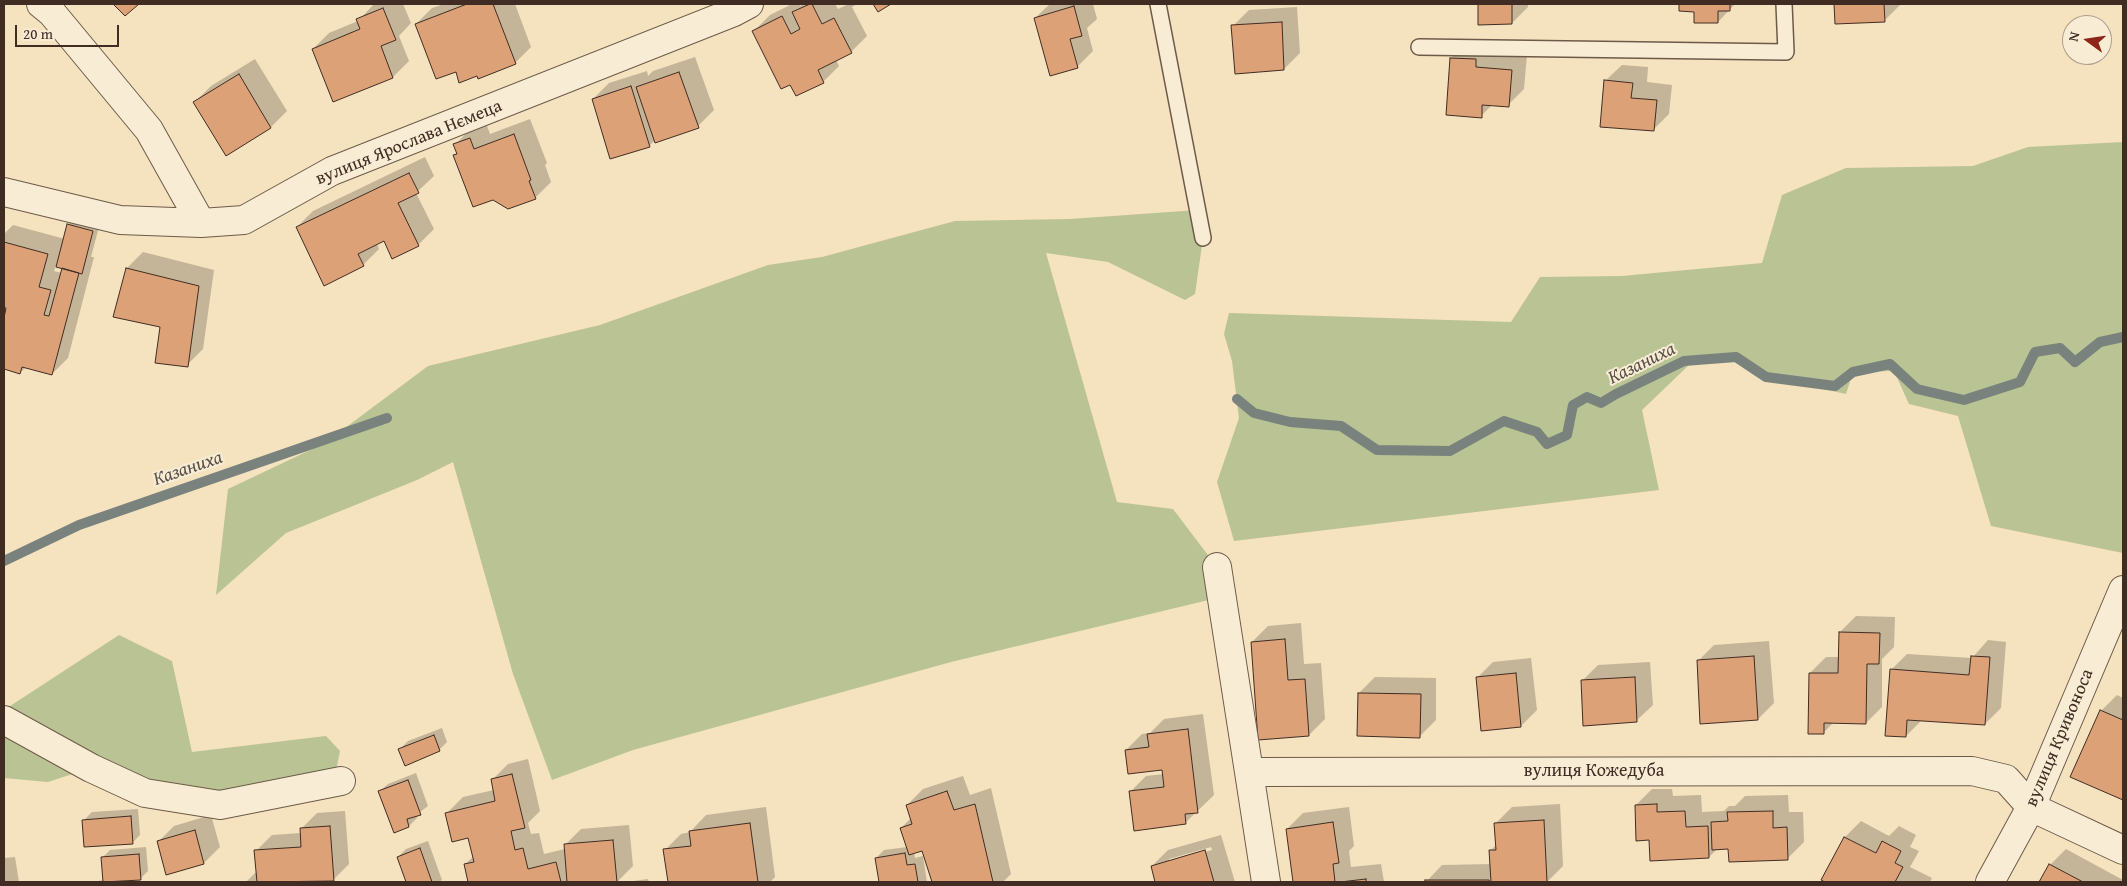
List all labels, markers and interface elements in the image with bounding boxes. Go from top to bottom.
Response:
scale bar [18,15,121,47]
north arrow [2062,15,2112,65]
text: 20 m [23,23,53,44]
text: N [2063,30,2084,44]
street label: вулиця Ярослава Нємеца [313,96,505,190]
water label: Казаниха [1605,338,1679,390]
water label: Казаниха [150,447,226,491]
street label: вулиця Кривоноса [2021,666,2099,810]
street label: вулиця Кожедуба [1524,760,1664,782]

